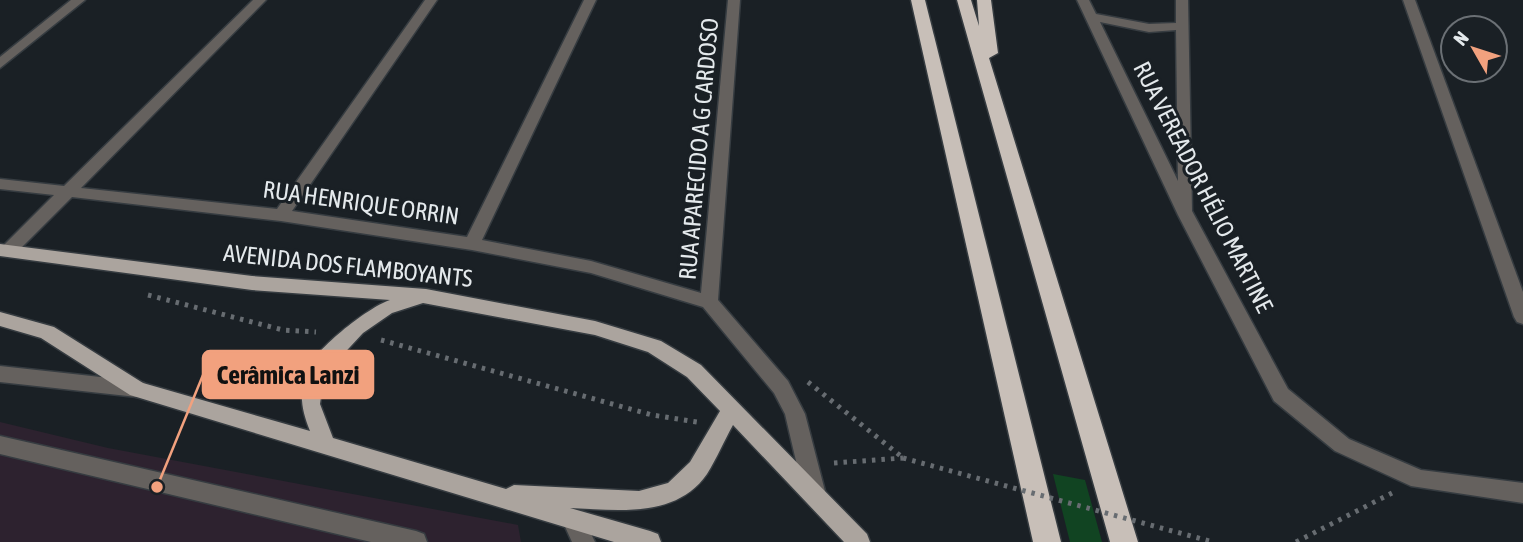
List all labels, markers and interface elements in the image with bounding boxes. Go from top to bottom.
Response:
north arrow [1439,14,1509,84]
street label: RUA APARECIDO A G CARDOSO [674,17,723,281]
text: N [1449,27,1473,50]
street label: RUA VEREADOR HÉLIO MARTINE [1128,57,1279,317]
street label: RUA HENRIQUE ORRIN [261,175,461,230]
street label: AVENIDA DOS FLAMBOYANTS [222,239,474,292]
callout: Cerâmica Lanzi [203,351,373,398]
text: Cerâmica Lanzi [217,360,359,390]

